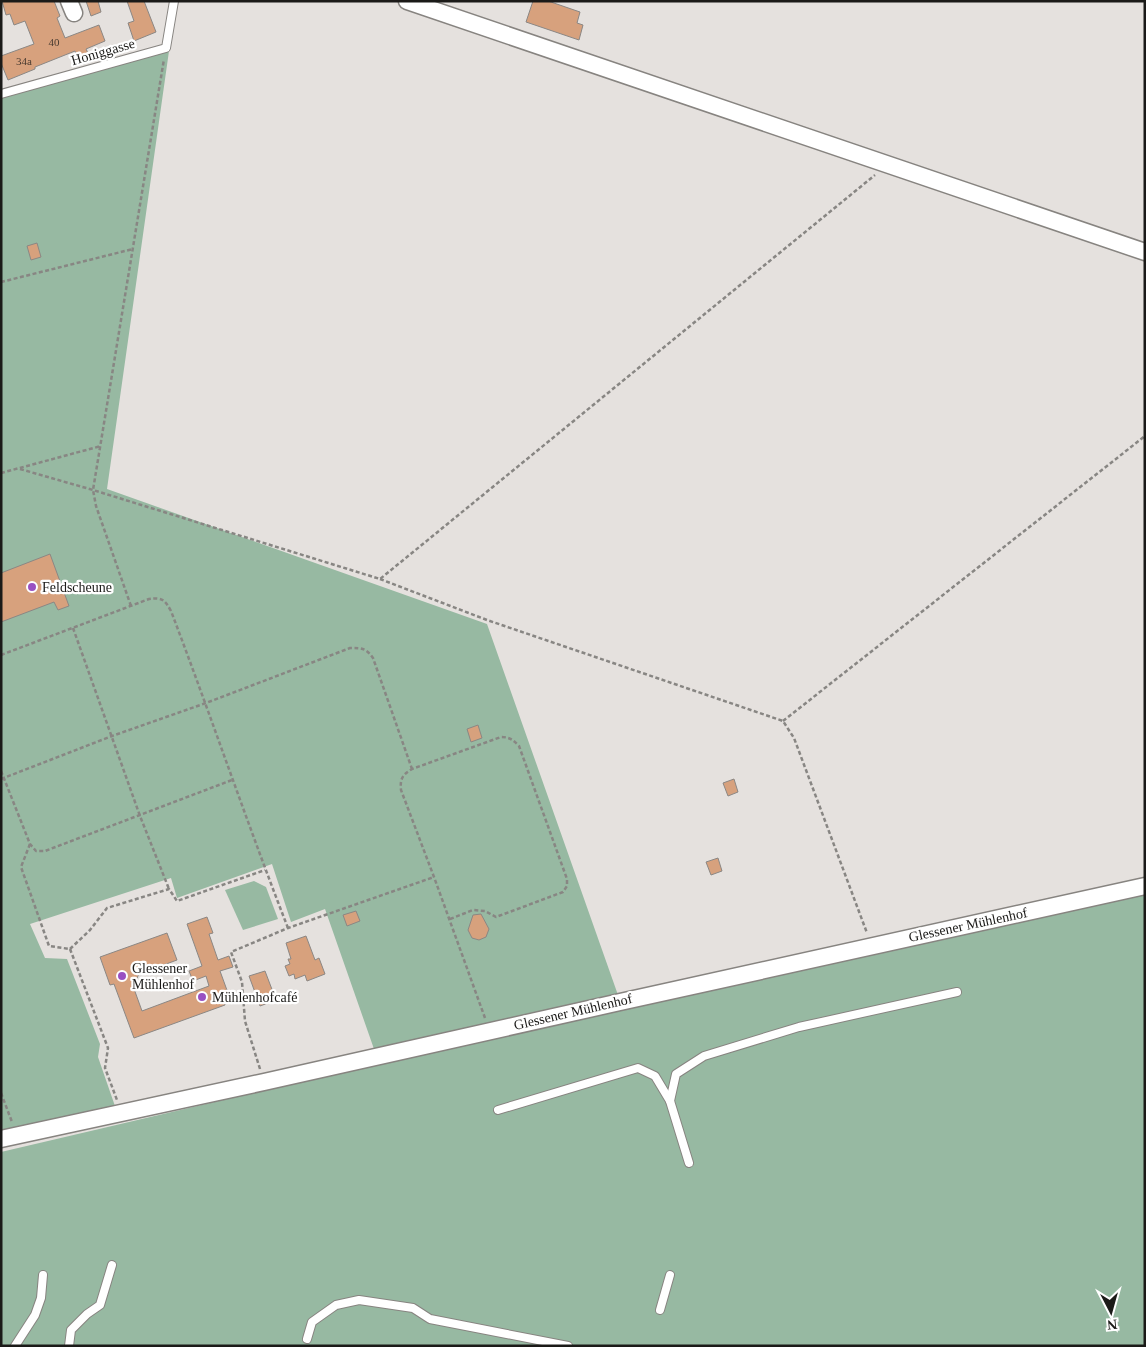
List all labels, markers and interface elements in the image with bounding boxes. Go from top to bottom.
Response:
house number: 40 [49,36,60,48]
street label: Honiggasse [70,36,136,68]
house number: 34a [16,55,32,67]
place label: Feldscheune [42,580,112,595]
marker: Feldscheune [26,581,38,593]
street label: Glessener Mühlenhof [907,905,1029,945]
place label: Glessener Mühlenhof [132,961,195,992]
marker: Glessener Mühlenhof [116,970,128,982]
place label: Mühlenhofcafé [212,990,298,1005]
marker: Mühlenhofcafé [196,991,208,1003]
street label: Glessener Mühlenhof [512,991,634,1033]
north arrow [1086,1287,1136,1337]
text: N [1106,1316,1118,1332]

